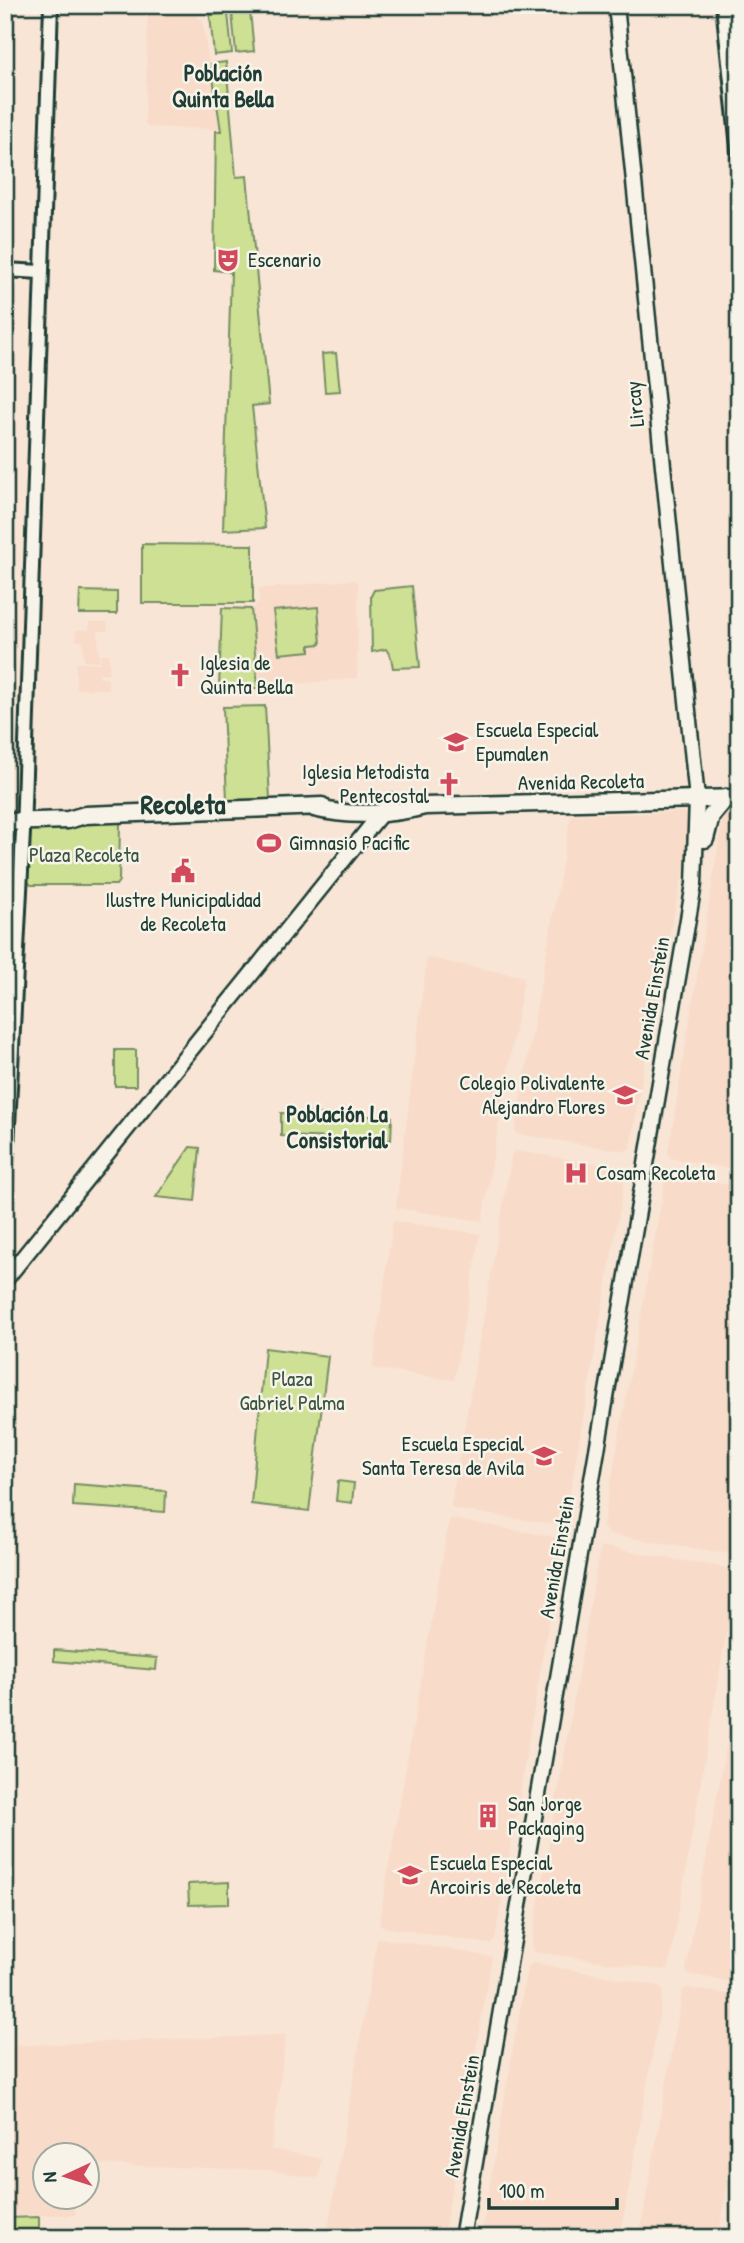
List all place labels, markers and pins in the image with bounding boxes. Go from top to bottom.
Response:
place label: Escenario [248,245,321,274]
theatre icon: Escenario [214,246,242,274]
place label: Iglesia de Quinta Bella [200,648,293,701]
church icon: Iglesia de Quinta Bella [166,661,194,689]
place label: Escuela Especial Epumalen [476,715,599,768]
school or university icon: Escuela Especial Epumalen [442,728,470,756]
place label: Iglesia Metodista Pentecostal [302,757,429,810]
church icon: Iglesia Metodista Pentecostal [435,770,463,798]
place label: Gimnasio Pacific [289,828,410,857]
sports icon: Gimnasio Pacific [255,829,283,857]
public building icon: Ilustre Municipalidad de Recoleta [169,857,197,885]
place label: Ilustre Municipalidad de Recoleta [105,885,261,938]
place label: Colegio Polivalente Alejandro Flores [459,1068,605,1121]
school or university icon: Colegio Polivalente Alejandro Flores [611,1081,639,1109]
place label: Cosam Recoleta [596,1158,715,1187]
hospital icon: Cosam Recoleta [562,1159,590,1187]
place label: Escuela Especial Santa Teresa de Avila [362,1429,524,1482]
school or university icon: Escuela Especial Santa Teresa de Avila [530,1442,558,1470]
place label: San Jorge Packaging [508,1789,584,1842]
building icon: San Jorge Packaging [474,1802,502,1830]
place label: Escuela Especial Arcoiris de Recoleta [430,1848,581,1901]
school or university icon: Escuela Especial Arcoiris de Recoleta [396,1861,424,1889]

